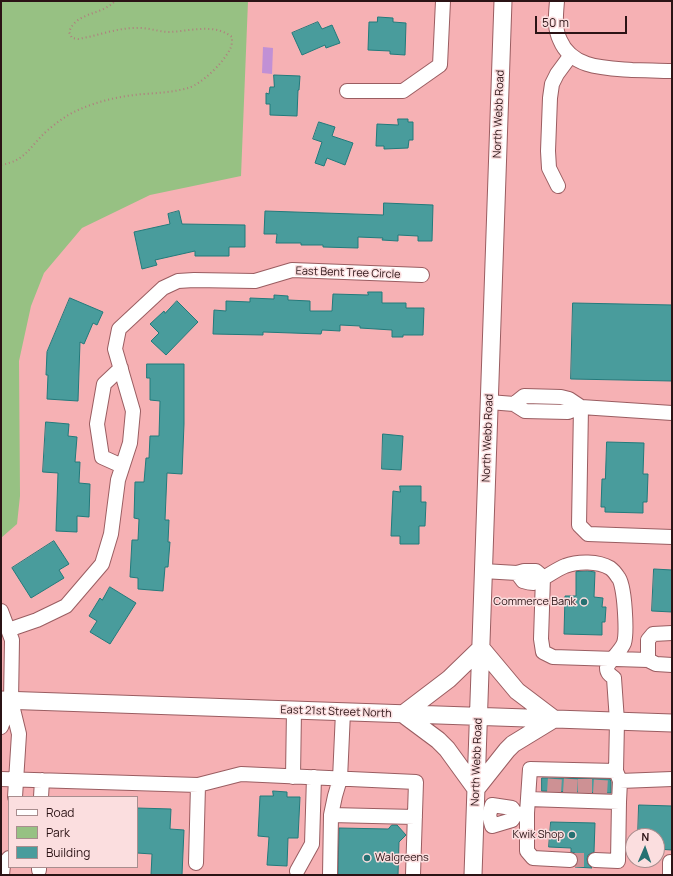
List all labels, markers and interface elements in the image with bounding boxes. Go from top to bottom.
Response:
scale bar [537,8,629,34]
text: 50 m [542,14,569,31]
street label: North Webb Road [491,70,507,158]
street label: East Bent Tree Circle [295,265,401,281]
street label: North Webb Road [480,394,496,482]
place label: Commerce Bank [493,595,576,609]
marker: Commerce Bank [579,597,589,607]
street label: East 21st Street North [280,703,392,721]
street label: North Webb Road [469,718,485,806]
legend [8,796,138,868]
text: Road [46,804,74,821]
text: Park [46,824,70,841]
place label: Kwik Shop [512,828,564,842]
north arrow [625,828,665,868]
text: N [641,829,650,844]
marker: Kwik Shop [567,830,577,840]
text: Building [46,844,90,861]
place label: Walgreens [375,851,429,865]
marker: Walgreens [362,853,372,863]

